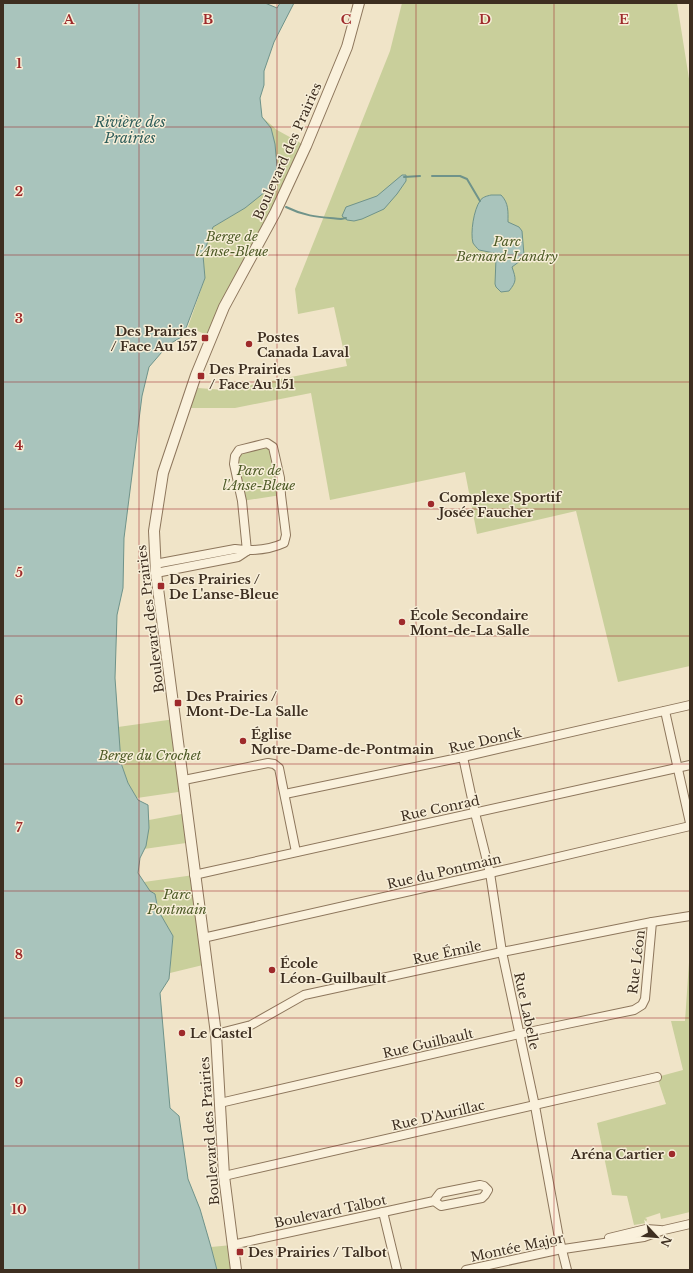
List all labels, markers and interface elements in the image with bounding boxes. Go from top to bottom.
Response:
text: A [63,11,75,28]
text: B [203,11,213,28]
text: C [341,11,352,28]
text: D [479,11,491,28]
text: E [619,11,629,28]
text: 1 [16,55,22,72]
street label: Boulevard des Prairies [249,80,326,223]
water label: Rivière des Prairies [93,113,166,147]
text: 2 [15,183,23,200]
park label: Berge de l'Anse-Bleue [196,228,268,260]
park label: Parc Bernard-Landry [455,233,558,265]
text: 3 [15,310,23,327]
place label: Des Prairies / Face Au 157 [110,323,197,355]
place label: Postes Canada Laval [257,329,349,361]
marker: Des Prairies / Face Au 157 [200,333,210,343]
marker: Postes Canada Laval [244,339,254,349]
place label: Des Prairies / Face Au 151 [209,361,295,393]
marker: Des Prairies / Face Au 151 [196,371,206,381]
text: 4 [15,437,24,454]
park label: Parc de l'Anse-Bleue [223,462,295,494]
place label: Complexe Sportif Josée Faucher [436,489,562,521]
marker: Complexe Sportif Josée Faucher [426,499,436,509]
street label: Boulevard des Prairies [133,544,168,694]
text: 5 [15,564,23,581]
place label: Des Prairies / De L'anse-Bleue [169,571,279,603]
marker: Des Prairies / De L'anse-Bleue [156,581,166,591]
place label: École Secondaire Mont-de-La Salle [410,607,530,639]
marker: École Secondaire Mont-de-La Salle [397,617,407,627]
place label: Des Prairies / Mont-De-La Salle [186,688,309,720]
text: 6 [15,692,24,709]
marker: Des Prairies / Mont-De-La Salle [173,698,183,708]
street label: Rue Donck [447,724,523,757]
place label: Église Notre-Dame-de-Pontmain [251,726,434,758]
marker: Église Notre-Dame-de-Pontmain [238,736,248,746]
park label: Berge du Crochet [98,747,202,764]
street label: Rue Conrad [399,792,481,825]
text: 7 [16,819,23,836]
street label: Rue du Pontmain [385,850,503,893]
park label: Parc Pontmain [146,886,207,918]
street label: Rue Léon [624,929,649,995]
street label: Rue Émile [411,937,483,968]
text: 8 [15,946,23,963]
place label: École Léon-Guilbault [280,955,386,987]
marker: École Léon-Guilbault [267,965,277,975]
street label: Rue Labelle [510,971,543,1051]
place label: Le Castel [190,1025,253,1042]
street label: Rue Guilbault [381,1025,475,1062]
marker: Le Castel [177,1028,187,1038]
street label: Boulevard des Prairies [196,1056,223,1206]
text: 9 [15,1074,24,1091]
street label: Rue D'Aurillac [390,1096,486,1134]
place label: Aréna Cartier [570,1146,665,1163]
marker: Aréna Cartier [667,1149,677,1159]
street label: Boulevard Talbot [272,1191,388,1232]
text: 10 [11,1201,27,1218]
north arrow [637,1217,677,1257]
street label: Montée Major [469,1229,566,1266]
text: N [657,1234,675,1250]
place label: Des Prairies / Talbot [248,1244,387,1261]
marker: Des Prairies / Talbot [235,1247,245,1257]

